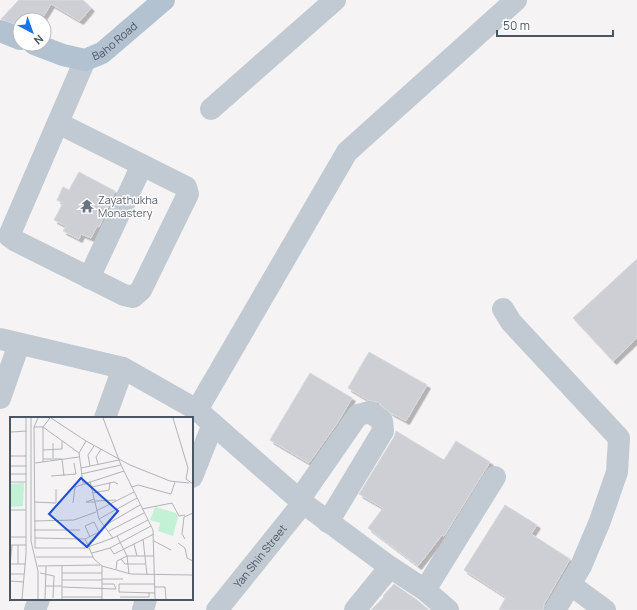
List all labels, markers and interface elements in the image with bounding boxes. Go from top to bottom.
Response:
north arrow [12,12,52,52]
scale bar [497,12,613,38]
text: 50 m [503,17,530,34]
street label: Baho Road [90,18,140,63]
text: N [31,32,47,48]
place label: Zayathukha Monastery [98,192,158,220]
temple icon: Zayathukha Monastery [79,198,95,214]
inset map [10,417,193,600]
street label: Yan Shin Street [230,521,290,591]

